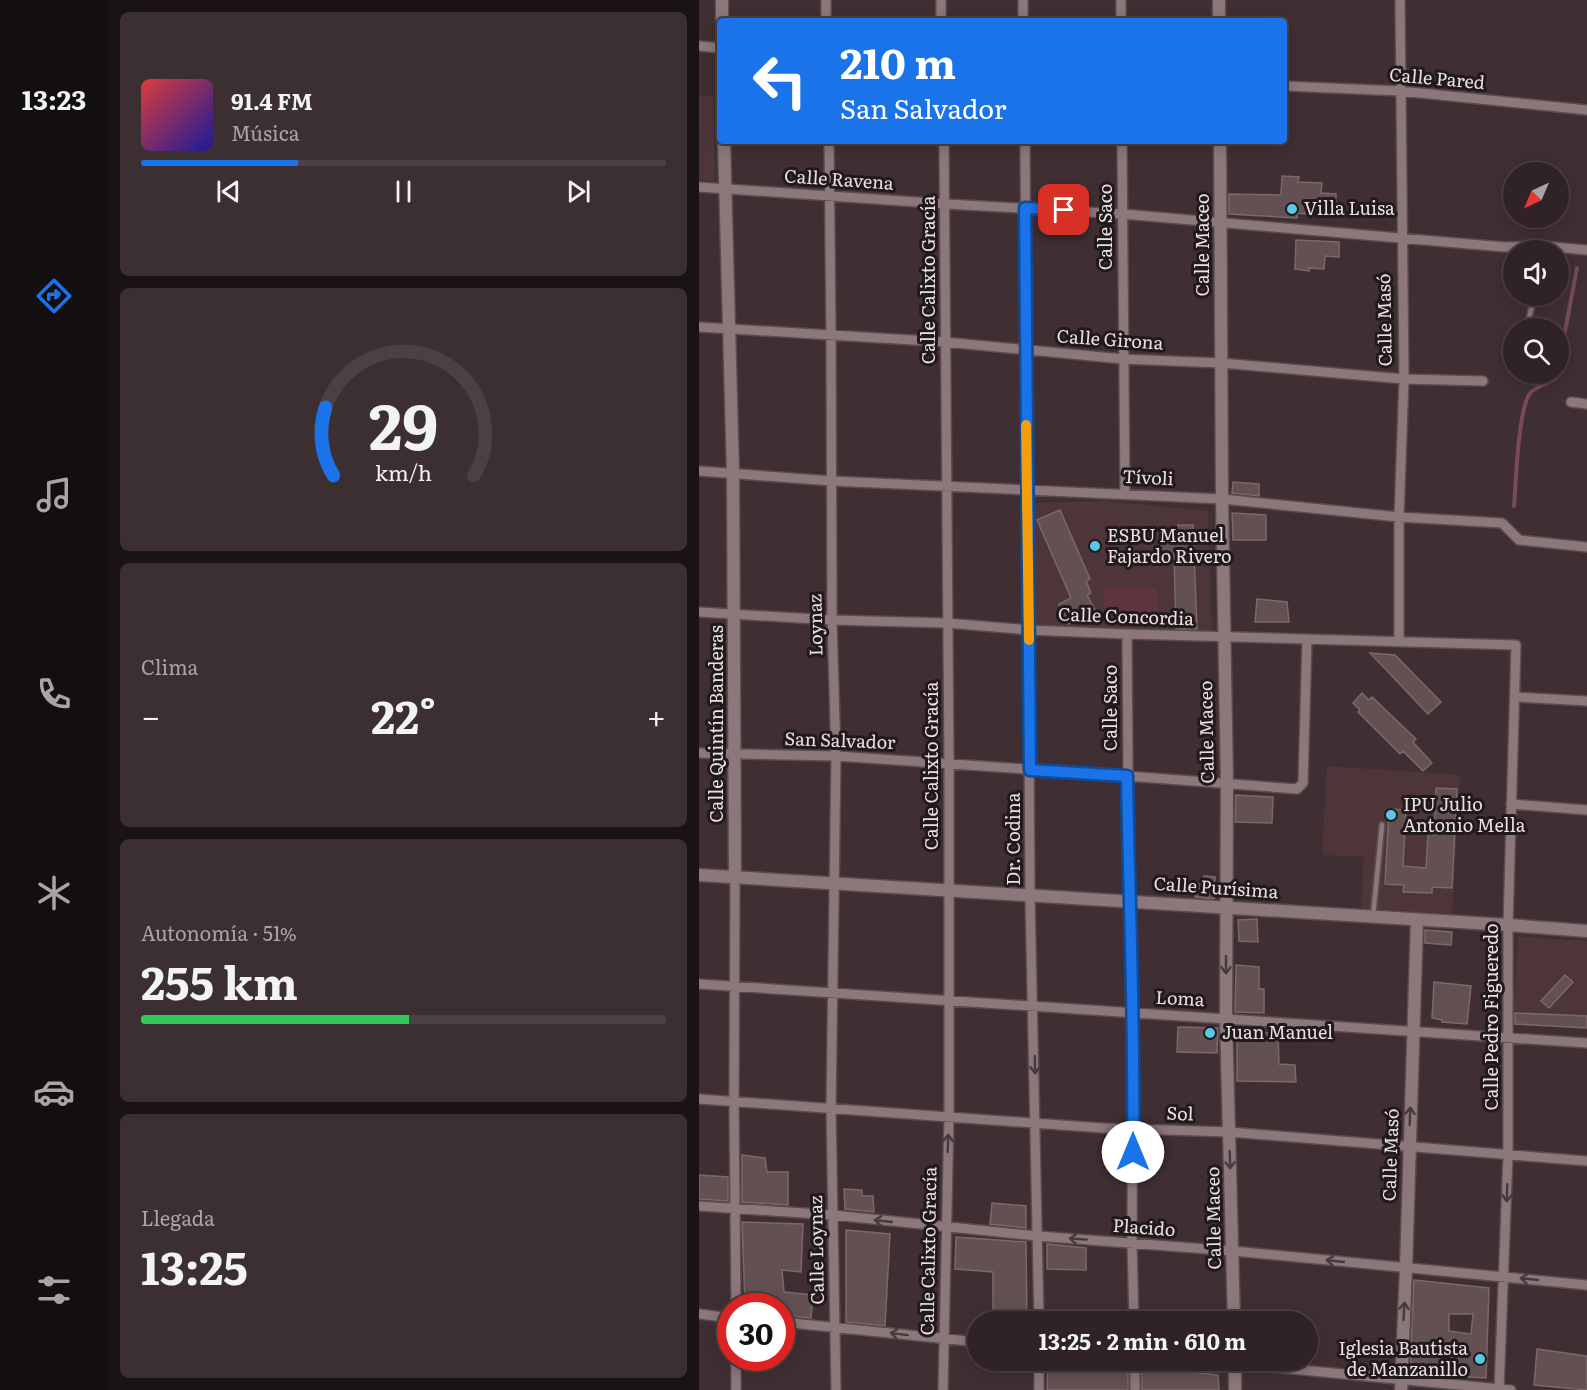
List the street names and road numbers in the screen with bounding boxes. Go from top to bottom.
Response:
street label: Calle Pared [1388,60,1486,95]
street label: Calle Ravena [783,161,895,196]
street label: Calle Saco [1091,184,1118,270]
street label: Calle Maceo [1188,194,1215,297]
street label: Calle Calixto Gracía [914,195,941,364]
street label: Calle Masó [1369,273,1398,367]
street label: Calle Girona [1056,321,1165,356]
street label: Tívoli [1122,462,1174,491]
street label: Loynaz [800,593,829,656]
street label: Calle Concordia [1058,600,1195,631]
street label: Calle Quintín Banderas [702,625,729,823]
street label: Calle Saco [1096,665,1123,751]
street label: Calle Maceo [1191,680,1220,784]
street label: Calle Calixto Gracía [917,681,944,850]
street label: San Salvador [784,724,896,755]
street label: Dr. Codina [999,792,1026,885]
street label: Calle Purísima [1153,869,1280,904]
street label: Calle Pedro Figueredo [1477,923,1504,1111]
street label: Loma [1155,983,1206,1012]
street label: Sol [1166,1099,1194,1126]
street label: Calle Masó [1374,1108,1405,1202]
street label: Calle Calixto Gracía [913,1166,942,1336]
street label: Calle Maceo [1198,1166,1227,1270]
street label: Calle Loynaz [801,1195,830,1305]
street label: Placido [1112,1211,1176,1242]

